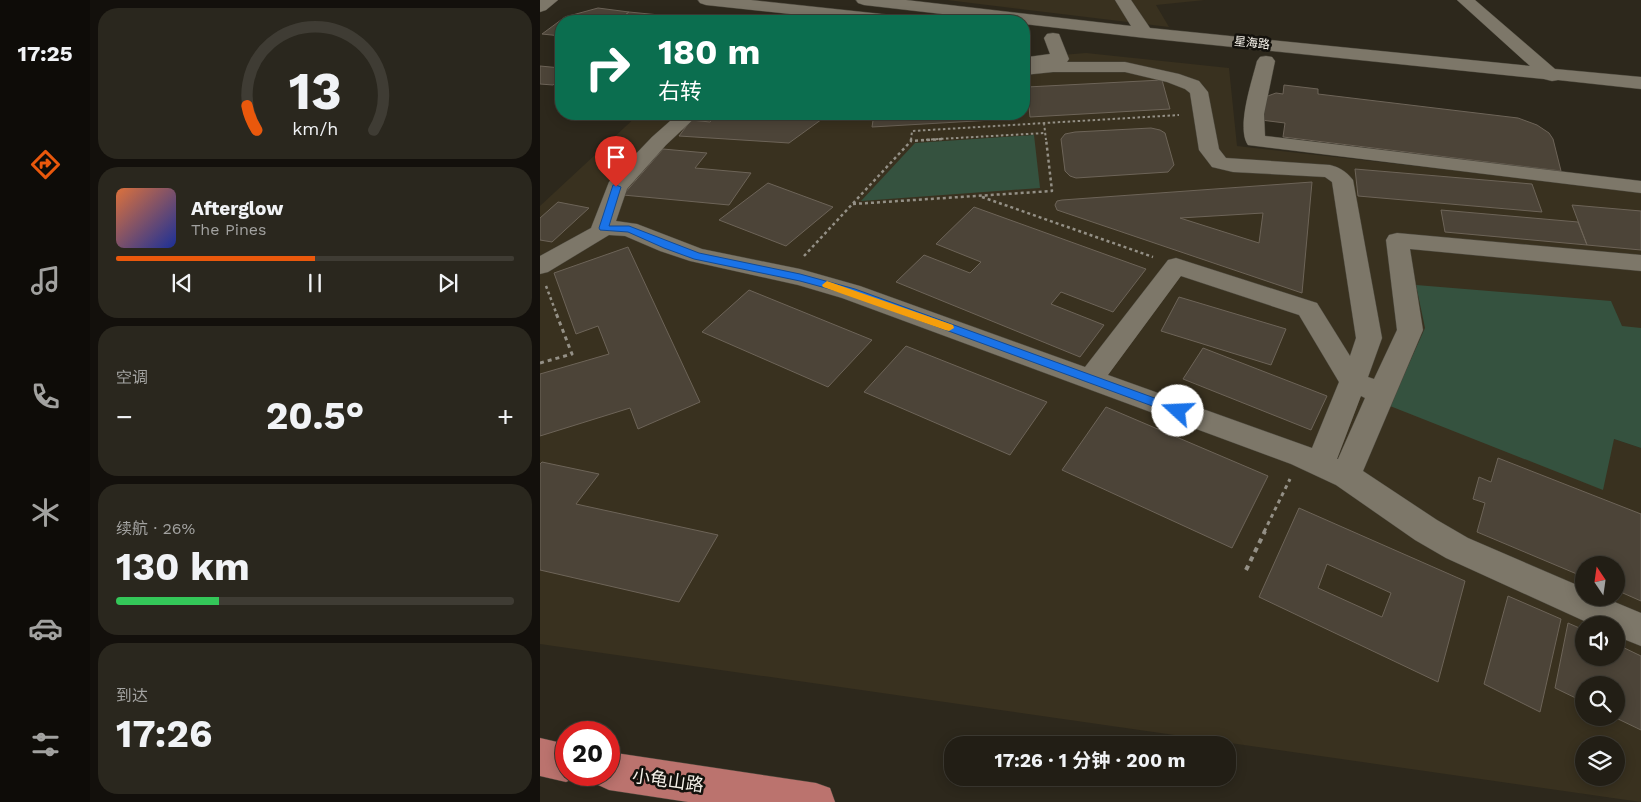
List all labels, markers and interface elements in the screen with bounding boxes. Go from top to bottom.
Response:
text: 180 m [658,31,761,73]
street label: 星海路 [1233,34,1271,52]
icon: right [575,35,640,100]
text: 17:25 [17,41,73,66]
text: 13 [288,61,342,122]
text: 右转 [658,79,702,104]
text: km/h [292,118,338,139]
pin [595,136,637,187]
icon: arrive [602,143,630,171]
icon: directions [28,147,63,182]
text: Afterglow [191,197,283,220]
text: The Pines [191,220,267,239]
icon: music [28,263,63,298]
icon: previous [168,269,196,297]
icon: pause [301,269,329,297]
icon: next [434,269,462,297]
text: 空调 [116,368,148,387]
icon: phone [28,379,63,414]
position arrow [1151,384,1203,436]
text: 20.5° [266,394,364,438]
text: − [116,400,133,433]
text: + [497,400,514,433]
icon: climate [28,495,63,530]
text: 续航 · 26% [116,519,195,538]
text: 130 km [116,545,250,589]
north arrow [1575,556,1625,606]
map controls [1575,556,1625,786]
icon: car [28,611,63,646]
button: sound [1575,616,1625,666]
button: search [1575,676,1625,726]
text: 到达 [116,686,148,705]
text: 17:26 [116,712,212,756]
speed limit sign: 20 [555,721,620,786]
icon: filters [28,727,63,762]
button: layers [1575,736,1625,786]
text: 17:26 · 1 分钟 · 200 m [995,749,1185,772]
street label: 小龟山路 [631,765,705,795]

